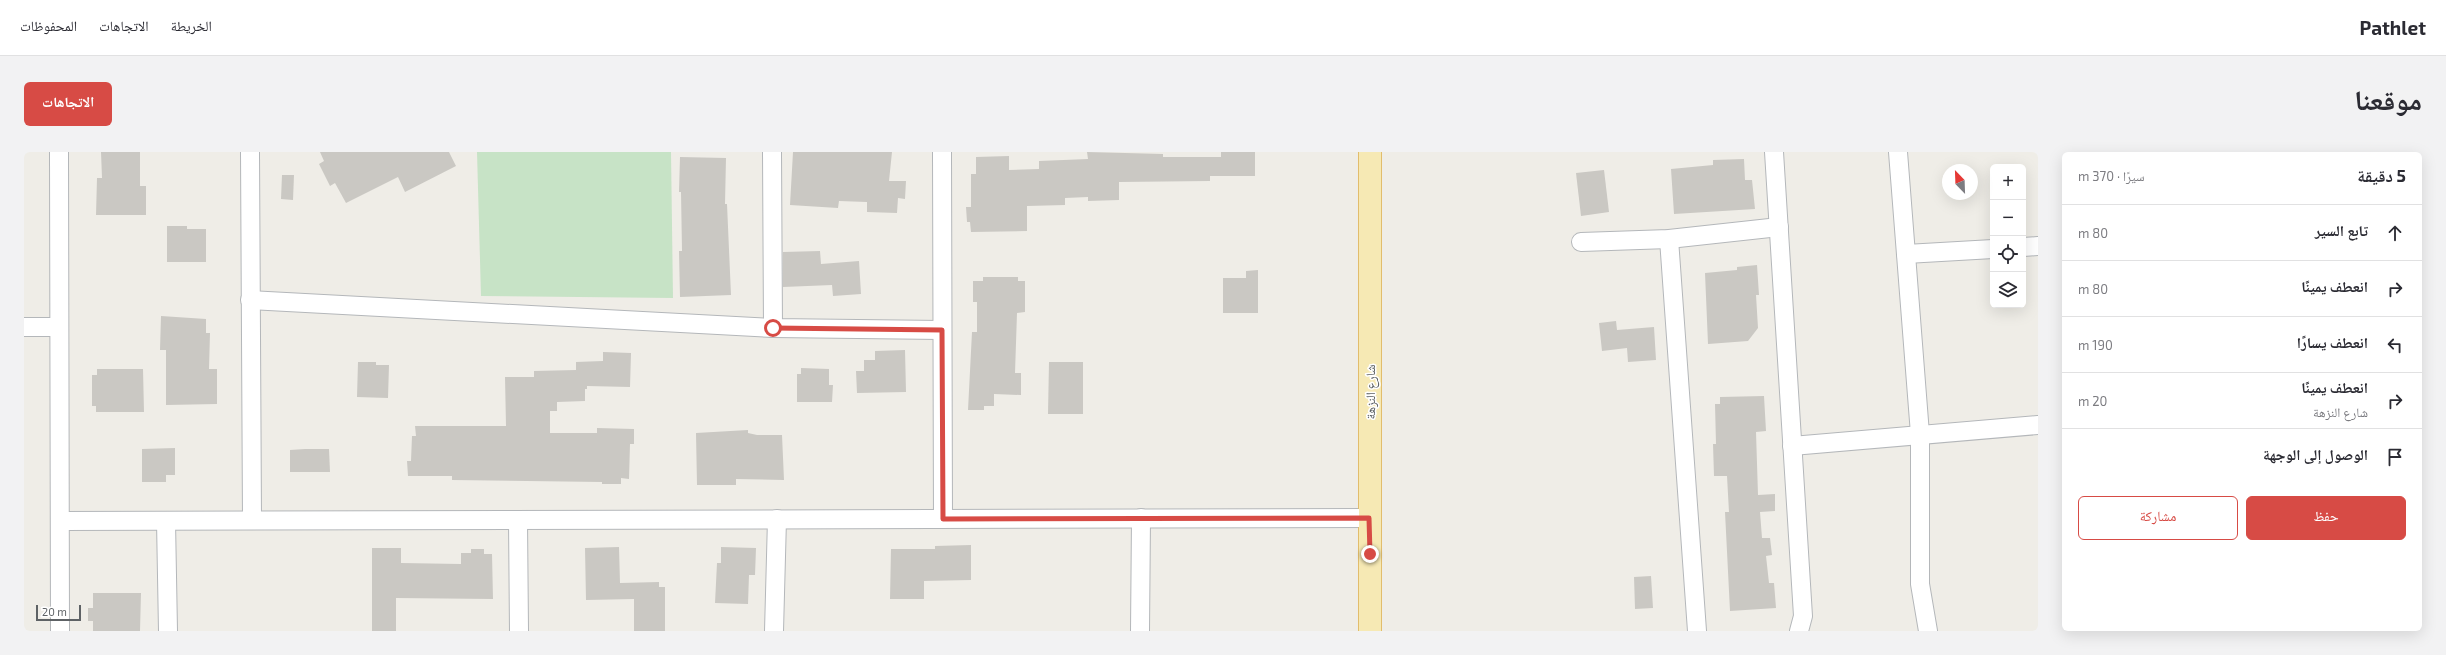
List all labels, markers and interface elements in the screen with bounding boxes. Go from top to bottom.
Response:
text: Pathlet [2360,16,2426,39]
text: المحفوظات [20,17,77,34]
text: الاتجاهات [99,17,149,34]
text: الخريطة [171,17,212,34]
button: الاتجاهات [24,82,112,126]
text: موقعنا [2354,82,2422,116]
north arrow [1942,164,1978,200]
map controls [1990,164,2026,308]
button: + [1990,164,2026,200]
text: 5 دقيقة [2357,165,2406,185]
text: سيرًا · 370 m [2078,168,2144,184]
button: − [1990,200,2026,236]
text: تابع السير [2315,221,2368,239]
icon: ahead [2384,222,2406,244]
text: 80 m [2078,225,2108,241]
button: locate [1990,236,2026,272]
button: layers [1990,272,2026,308]
text: انعطف يمينًا [2301,277,2368,295]
icon: right [2384,278,2406,300]
text: 80 m [2078,281,2108,297]
route start [764,319,782,337]
text: انعطف يسارًا [2297,333,2368,351]
icon: left [2384,334,2406,356]
text: 190 m [2078,337,2113,353]
street label: شارع النزهة [1362,365,1380,420]
text: انعطف يمينًا [2301,378,2368,396]
icon: right [2384,390,2406,412]
text: 20 m [2078,393,2107,409]
text: شارع النزهة [2313,404,2368,420]
text: الوصول إلى الوجهة [2263,445,2368,463]
icon: arrive [2384,446,2406,468]
button: مشاركة [2078,496,2238,540]
button: حفظ [2246,496,2406,540]
route end [1361,545,1379,563]
scale bar [36,603,81,622]
text: 20 m [42,605,67,618]

